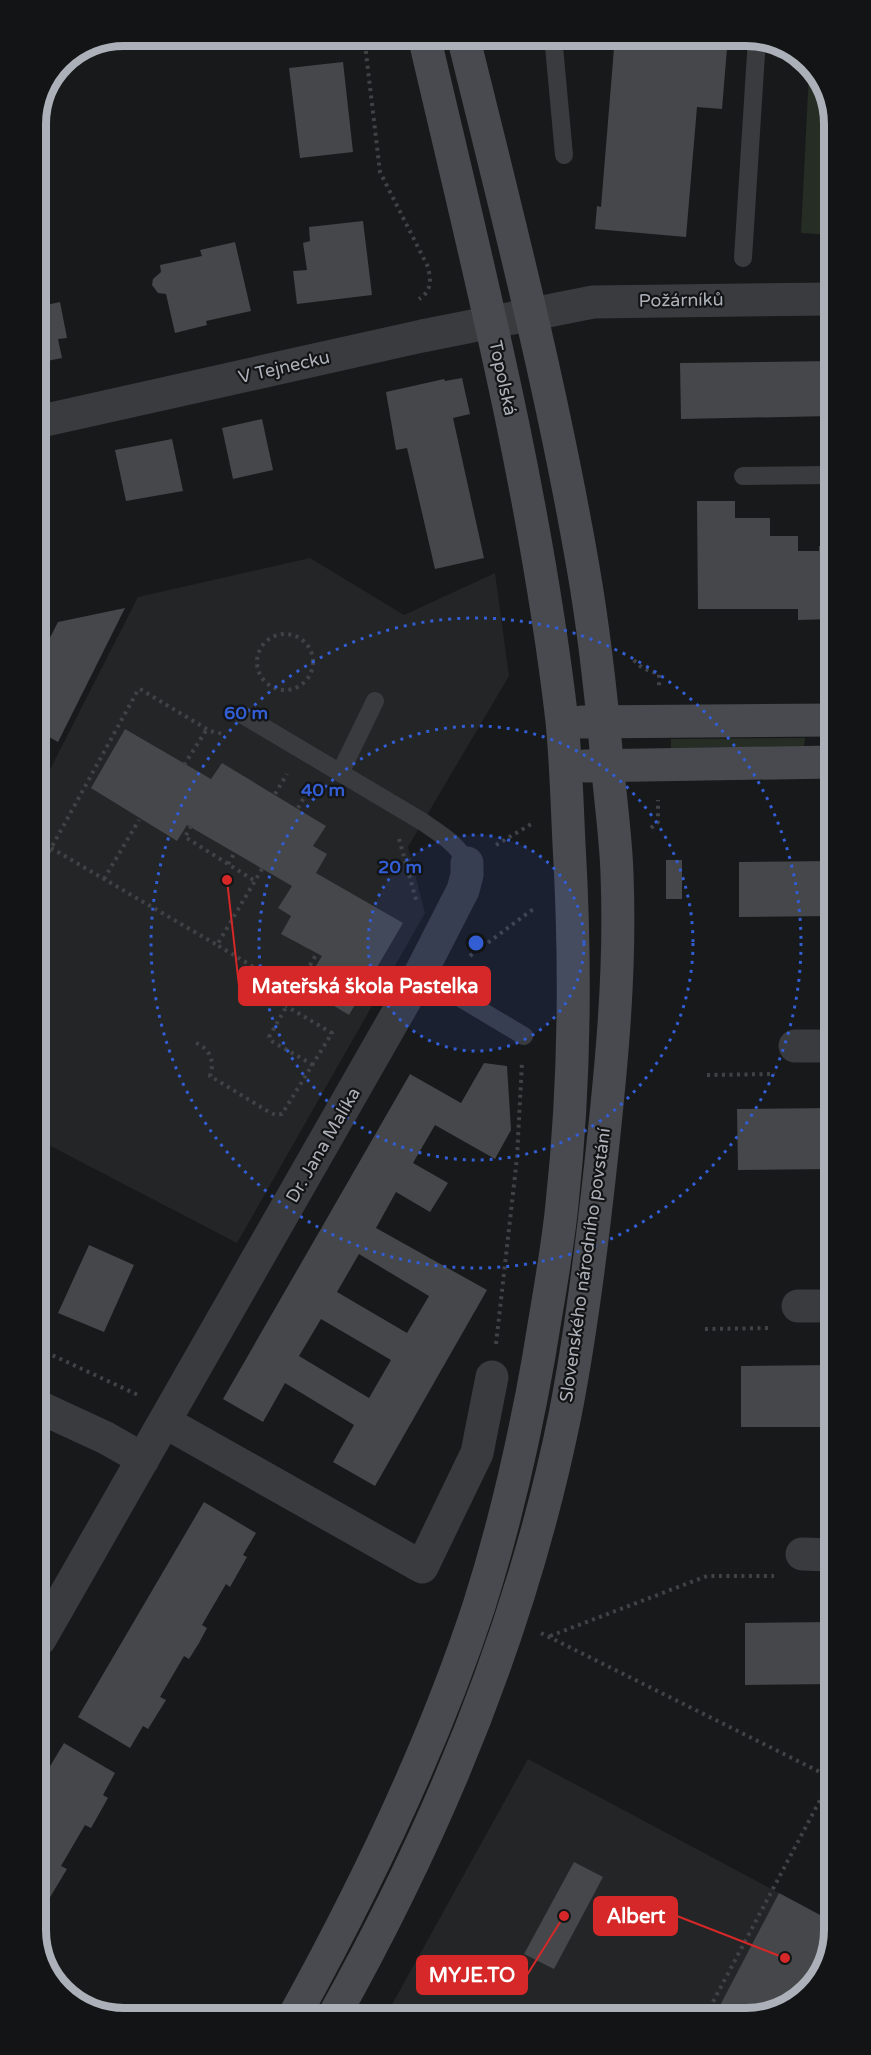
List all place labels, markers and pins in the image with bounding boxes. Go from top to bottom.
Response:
centre of rings [466,933,486,953]
callout: Mateřská škola Pastelka [239,967,490,1005]
callout: Albert [594,1897,677,1935]
callout: MYJE.TO [417,1956,527,1994]

